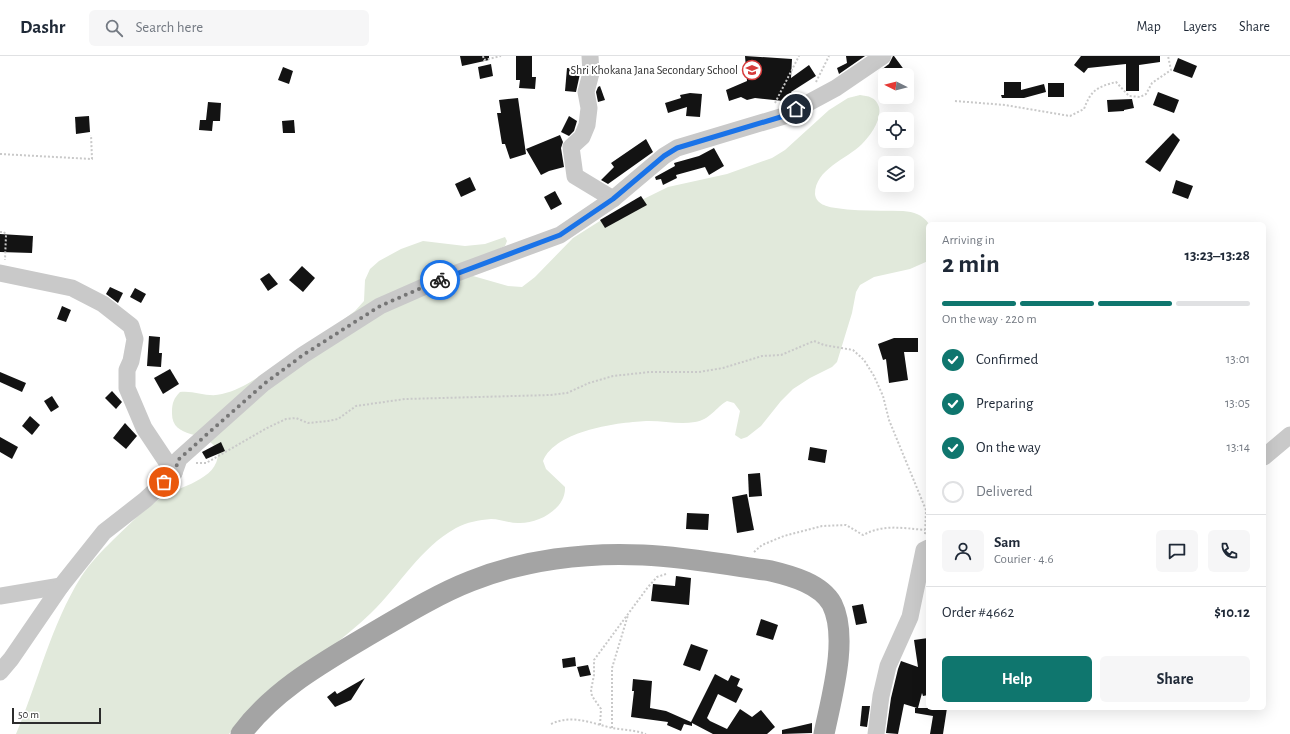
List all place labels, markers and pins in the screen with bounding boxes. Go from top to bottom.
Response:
school or university icon: Shri Khokana Jana Secondary School [741,59,763,81]
place label: Shri Khokana Jana Secondary School [571,64,738,77]
pin [779,92,813,126]
pin [147,465,181,499]

